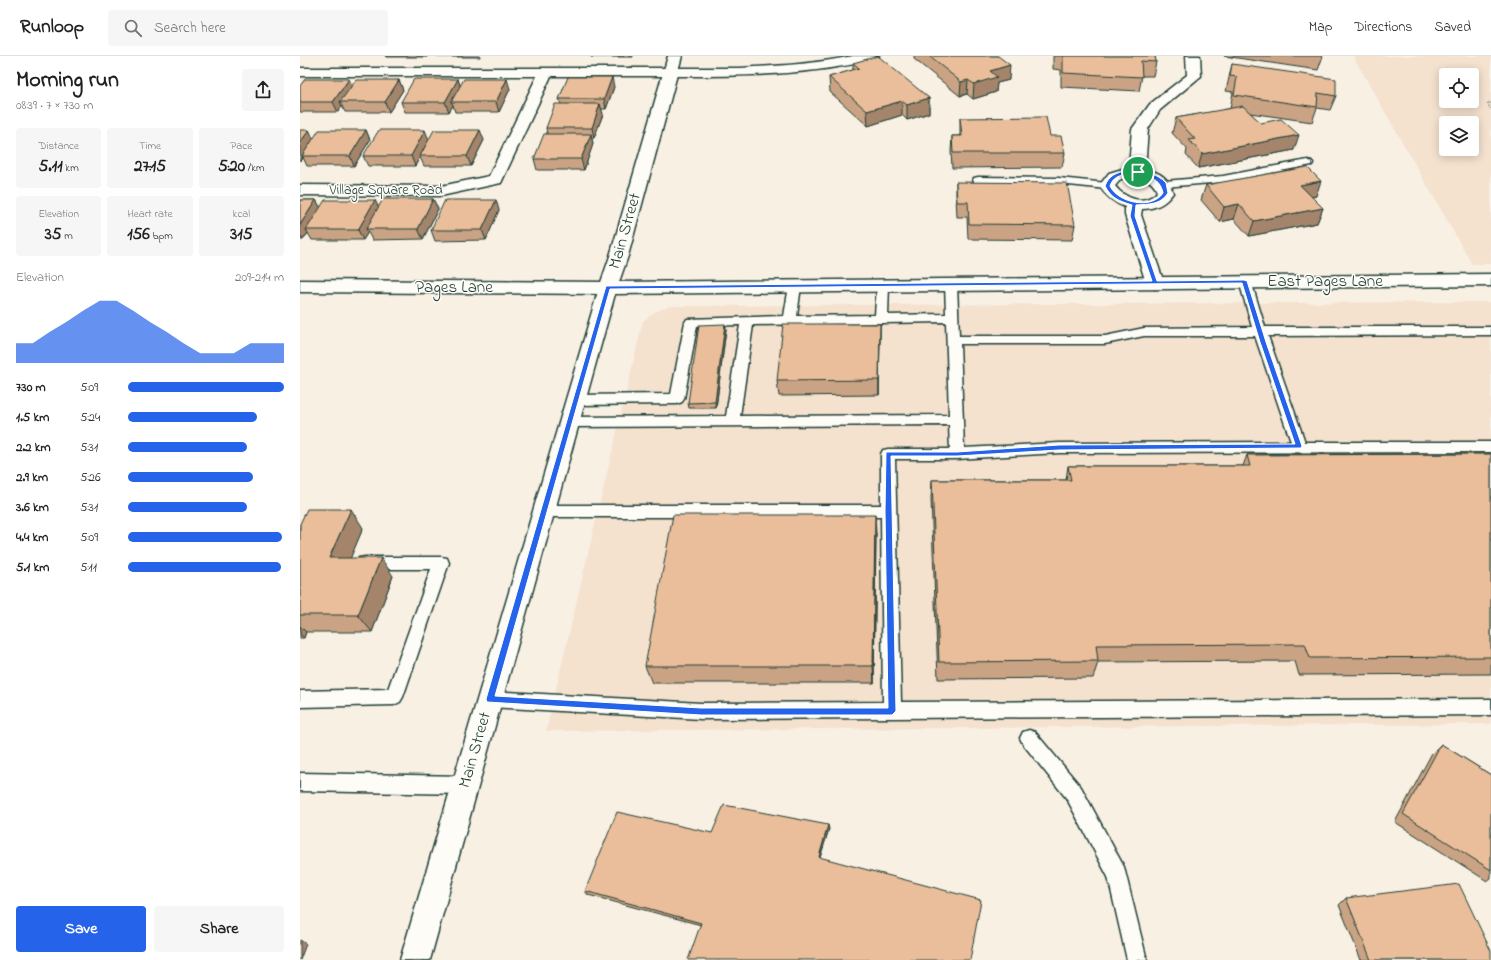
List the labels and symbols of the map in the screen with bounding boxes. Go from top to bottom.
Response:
pin [1121,155,1155,189]
street label: Village Square Road [328,180,443,202]
street label: Main Street [602,190,648,272]
street label: East Pages Lane [1267,269,1383,296]
street label: Pages Lane [415,275,493,302]
street label: Main Street [452,709,498,791]

